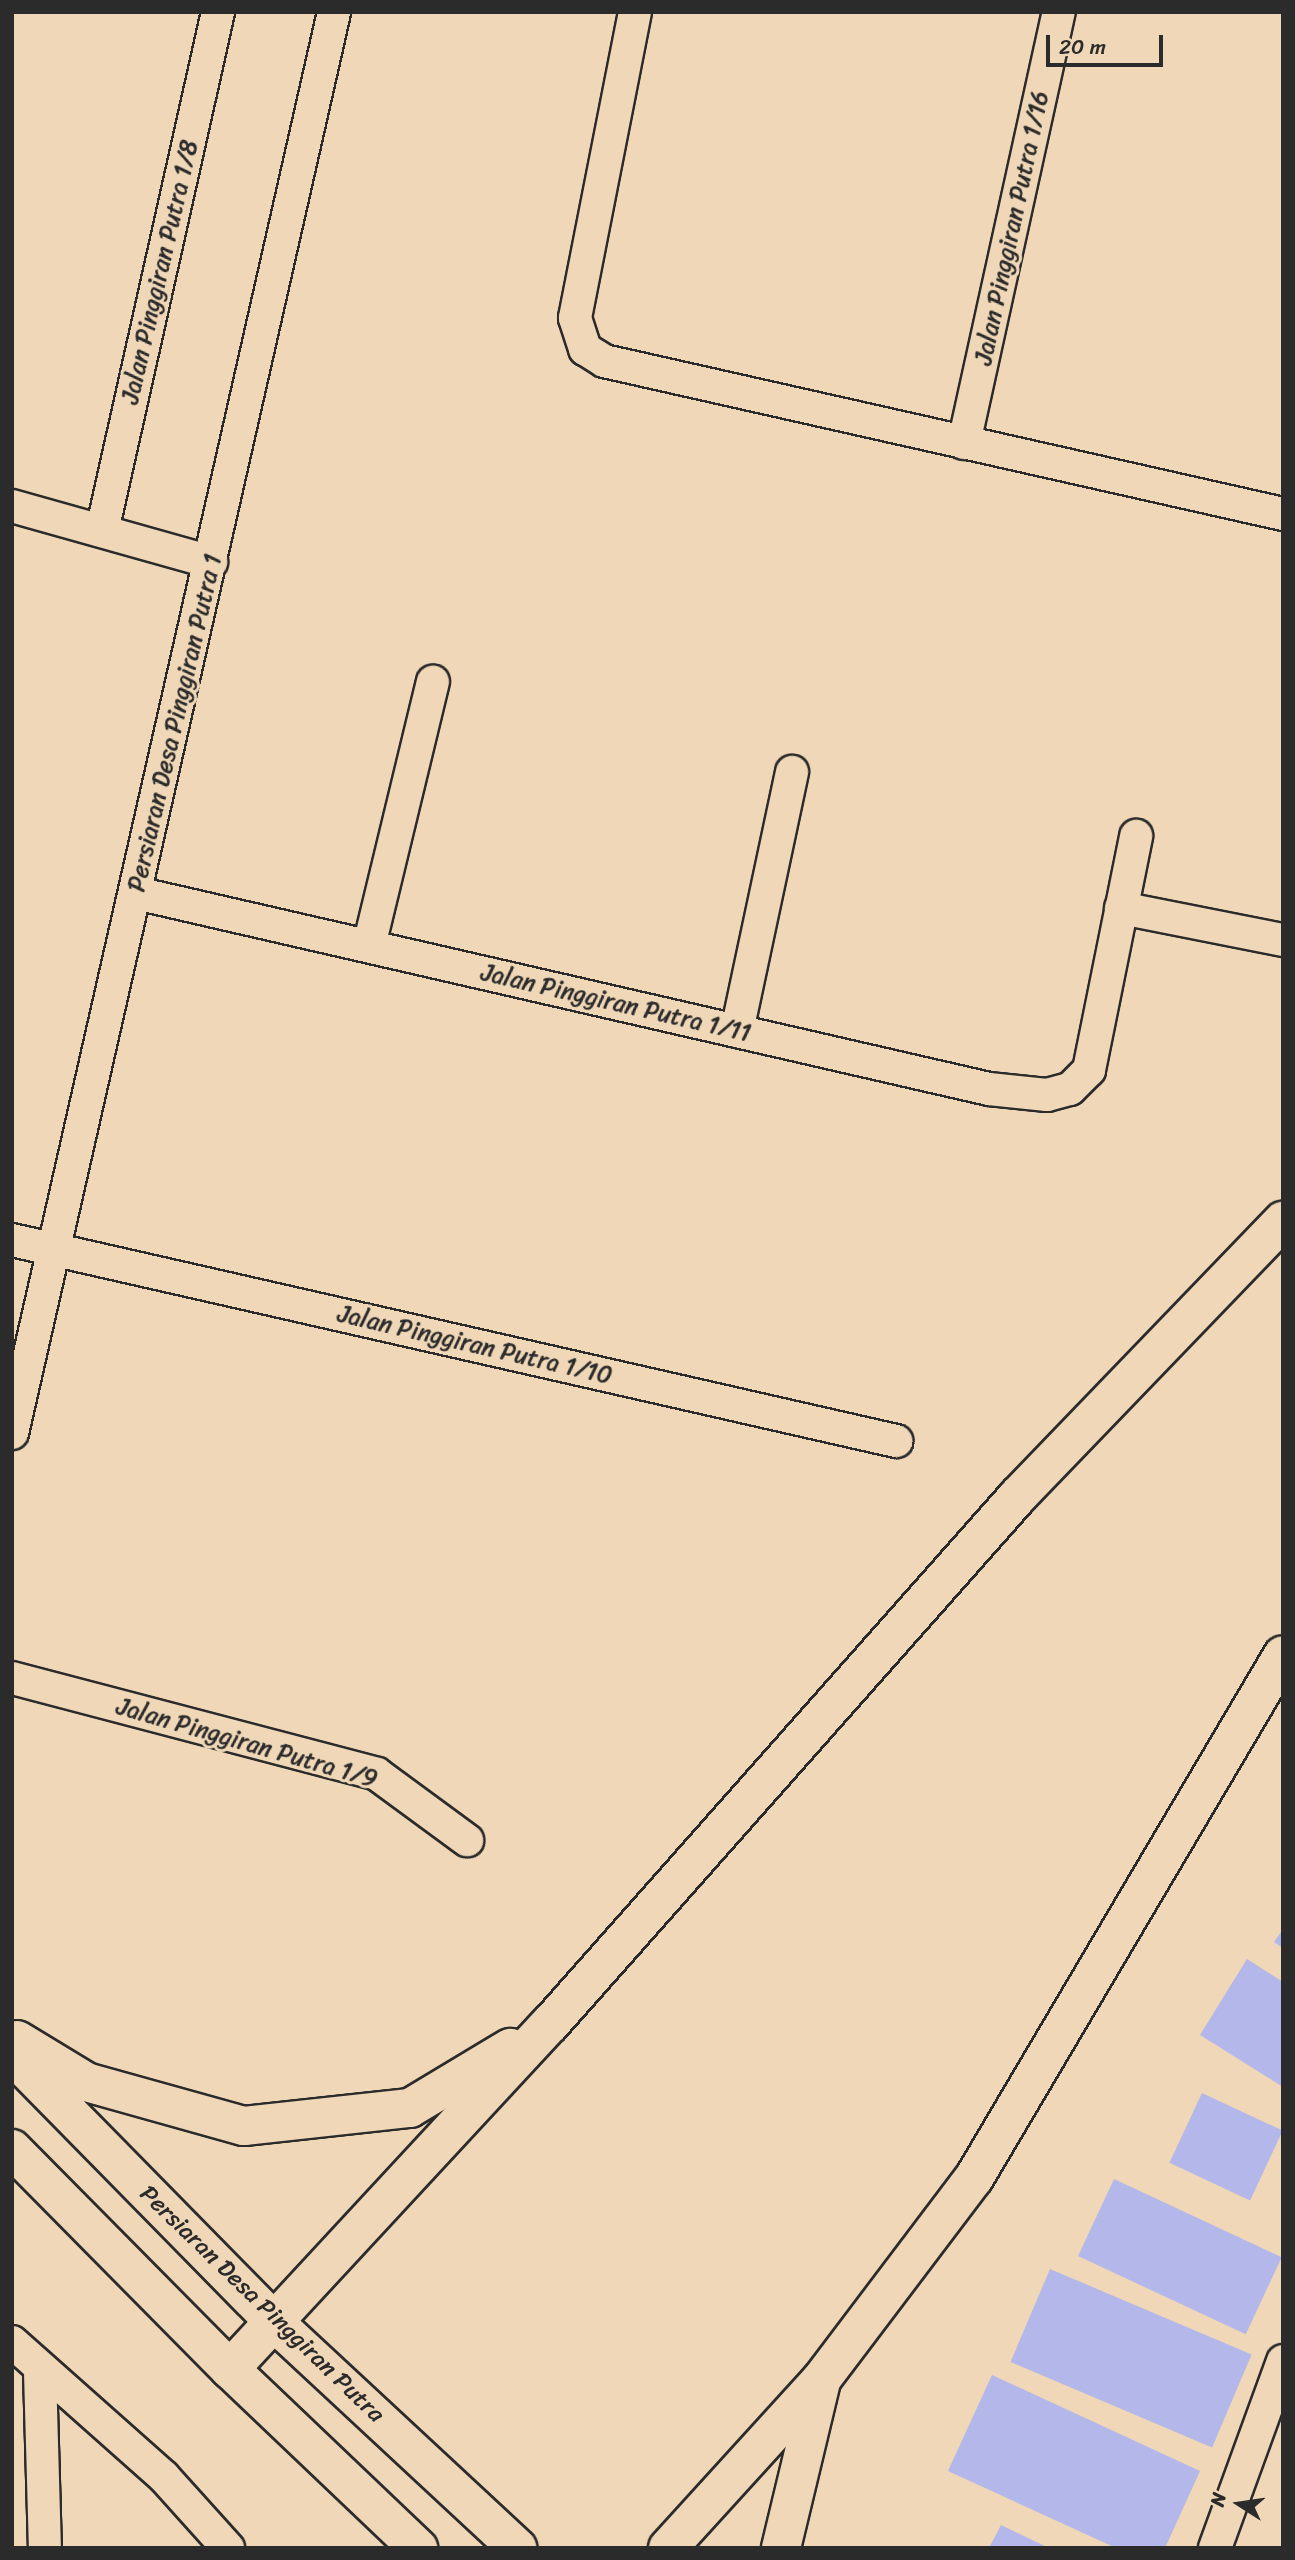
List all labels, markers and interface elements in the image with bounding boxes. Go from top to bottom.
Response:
scale bar [1050,21,1167,65]
text: 20 m [1059,28,1106,66]
street label: Jalan Pinggiran Putra 1/16 [969,88,1055,368]
street label: Jalan Pinggiran Putra 1/8 [116,137,204,407]
street label: Persiaran Desa Pinggiran Putra 1 [122,551,228,895]
street label: Jalan Pinggiran Putra 1/11 [478,958,754,1048]
street label: Jalan Pinggiran Putra 1/10 [335,1299,615,1391]
street label: Jalan Pinggiran Putra 1/9 [113,1692,381,1794]
street label: Persiaran Desa Pinggiran Putra [134,2179,390,2429]
north arrow [1204,2469,1274,2539]
text: N [1200,2490,1235,2509]

